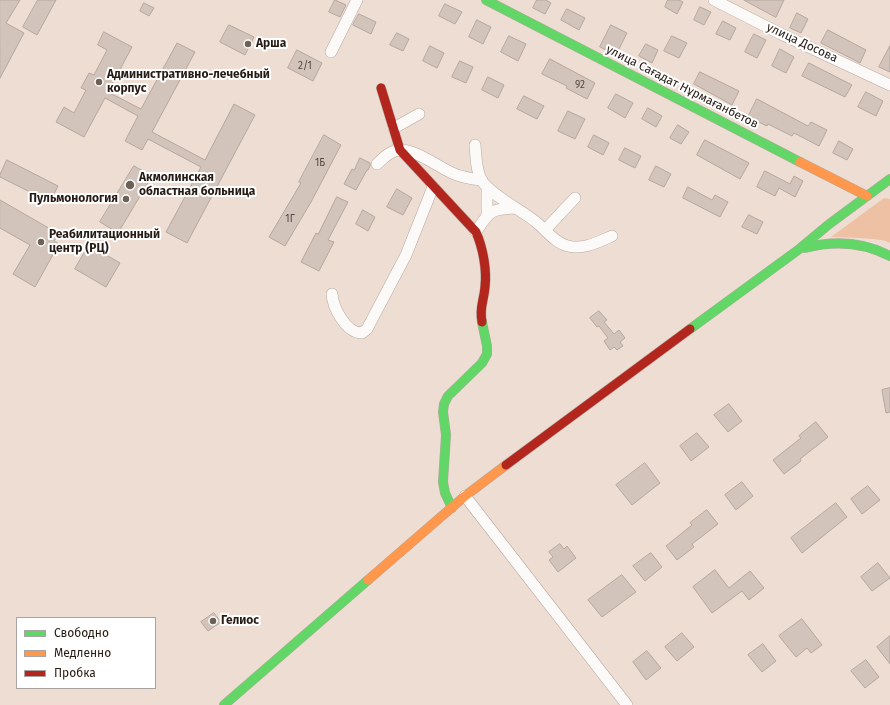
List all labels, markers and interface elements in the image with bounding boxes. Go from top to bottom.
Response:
street label: улица Досова [764,20,840,66]
place label: Арша [256,37,286,51]
marker: Арша [243,39,253,49]
street label: улица Сағадат Нұрмағанбетов [603,42,761,132]
house number: 2/1 [298,60,312,72]
place label: Административно-лечебный корпус [107,68,270,96]
marker: Административно-лечебный корпус [94,77,104,87]
house number: 92 [575,79,585,91]
house number: 1Б [315,157,325,169]
place label: Акмолинская областная больница [139,171,255,199]
marker: Акмолинская областная больница [124,179,136,191]
place label: Пульмонология [29,192,118,206]
marker: Пульмонология [121,194,131,204]
house number: 1Г [285,213,295,225]
place label: Реабилитационный центр (РЦ) [49,228,160,256]
marker: Реабилитационный центр (РЦ) [36,237,46,247]
place label: Гелиос [221,614,259,628]
marker: Гелиос [208,616,218,626]
legend [16,617,156,689]
text: Свободно [54,626,109,640]
text: Медленно [54,646,111,660]
text: Пробка [54,666,96,680]

